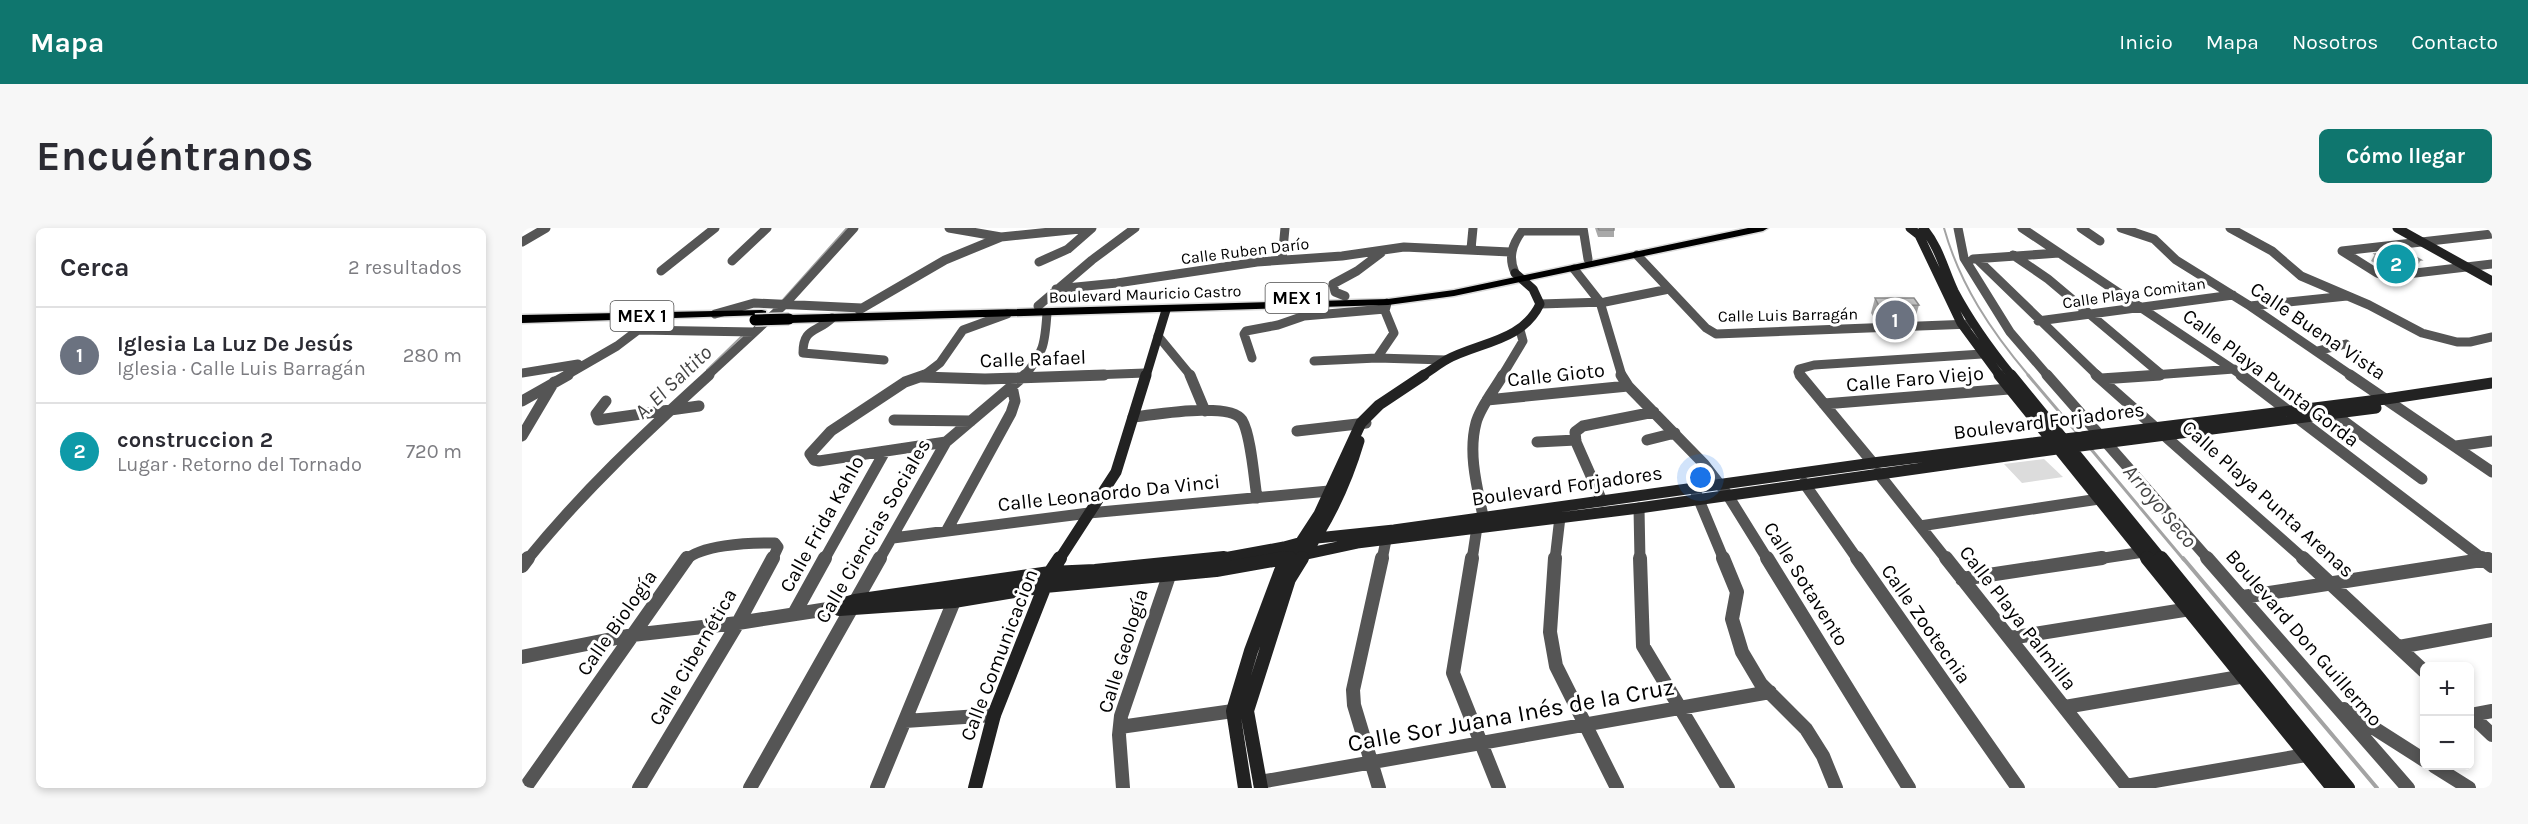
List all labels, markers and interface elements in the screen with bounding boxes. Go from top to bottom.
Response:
text: Mapa [30,26,104,59]
text: Inicio [2119,30,2173,54]
text: Mapa [2206,30,2259,54]
text: Nosotros [2292,30,2378,54]
text: Contacto [2411,30,2498,54]
button: Cómo llegar [2319,129,2492,183]
text: Encuéntranos [36,131,314,181]
street label: Calle Ruben Darío [1180,234,1310,268]
pin: 2 [2376,242,2416,286]
text: Cerca [60,252,129,283]
text: 2 resultados [348,256,462,279]
street label: Calle Playa Comitan [2061,274,2207,312]
street label: Calle Buena Vista [2246,277,2390,385]
street label: Boulevard Mauricio Castro [1048,281,1242,307]
road number: MEX 1 [1266,283,1328,313]
pin: 1 [1876,298,1914,343]
road number: MEX 1 [610,301,674,331]
street label: Calle Luis Barragán [1718,304,1858,326]
street label: Calle Playa Punta Gorda [2178,304,2364,452]
text: Iglesia La Luz De Jesús [117,331,353,357]
water label: A. El Saltito [629,340,717,424]
text: 1 [76,344,83,367]
text: 280 m [403,344,462,367]
street label: Calle Rafael [979,346,1087,372]
text: Iglesia · Calle Luis Barragán [117,357,366,380]
street label: Calle Gioto [1506,358,1606,392]
street label: Calle Faro Viejo [1845,362,1985,396]
street label: Boulevard Forjadores [1952,398,2146,444]
street label: Calle Playa Punta Arenas [2177,416,2359,582]
text: construccion 2 [117,427,273,453]
street label: Calle Ciencias Sociales [811,435,935,627]
text: 2 [73,440,86,463]
text: 720 m [406,440,462,463]
street label: Calle Frida Kahlo [775,452,869,596]
text: Lugar · Retorno del Tornado [117,453,362,476]
water label: Arroyo Seco [2118,460,2202,553]
street label: Boulevard Forjadores [1470,461,1664,511]
your location [1686,463,1715,492]
street label: Calle Leonaordo Da Vinci [997,470,1221,516]
street label: Calle Sotavento [1759,518,1853,650]
street label: Calle Playa Palmilla [1955,541,2081,695]
street label: Boulevard Don Guillermo [2221,545,2387,731]
street label: Calle Zootecnia [1876,560,1976,688]
street label: Calle Biología [572,566,662,680]
street label: Calle Comunicacion [956,566,1042,744]
street label: Calle Cibernética [644,584,742,730]
street label: Calle Geología [1093,586,1153,716]
map controls [2420,662,2474,770]
button: + [2420,662,2474,716]
street label: Calle Sor Juana Inés de la Cruz [1345,672,1677,758]
button: − [2420,716,2474,770]

